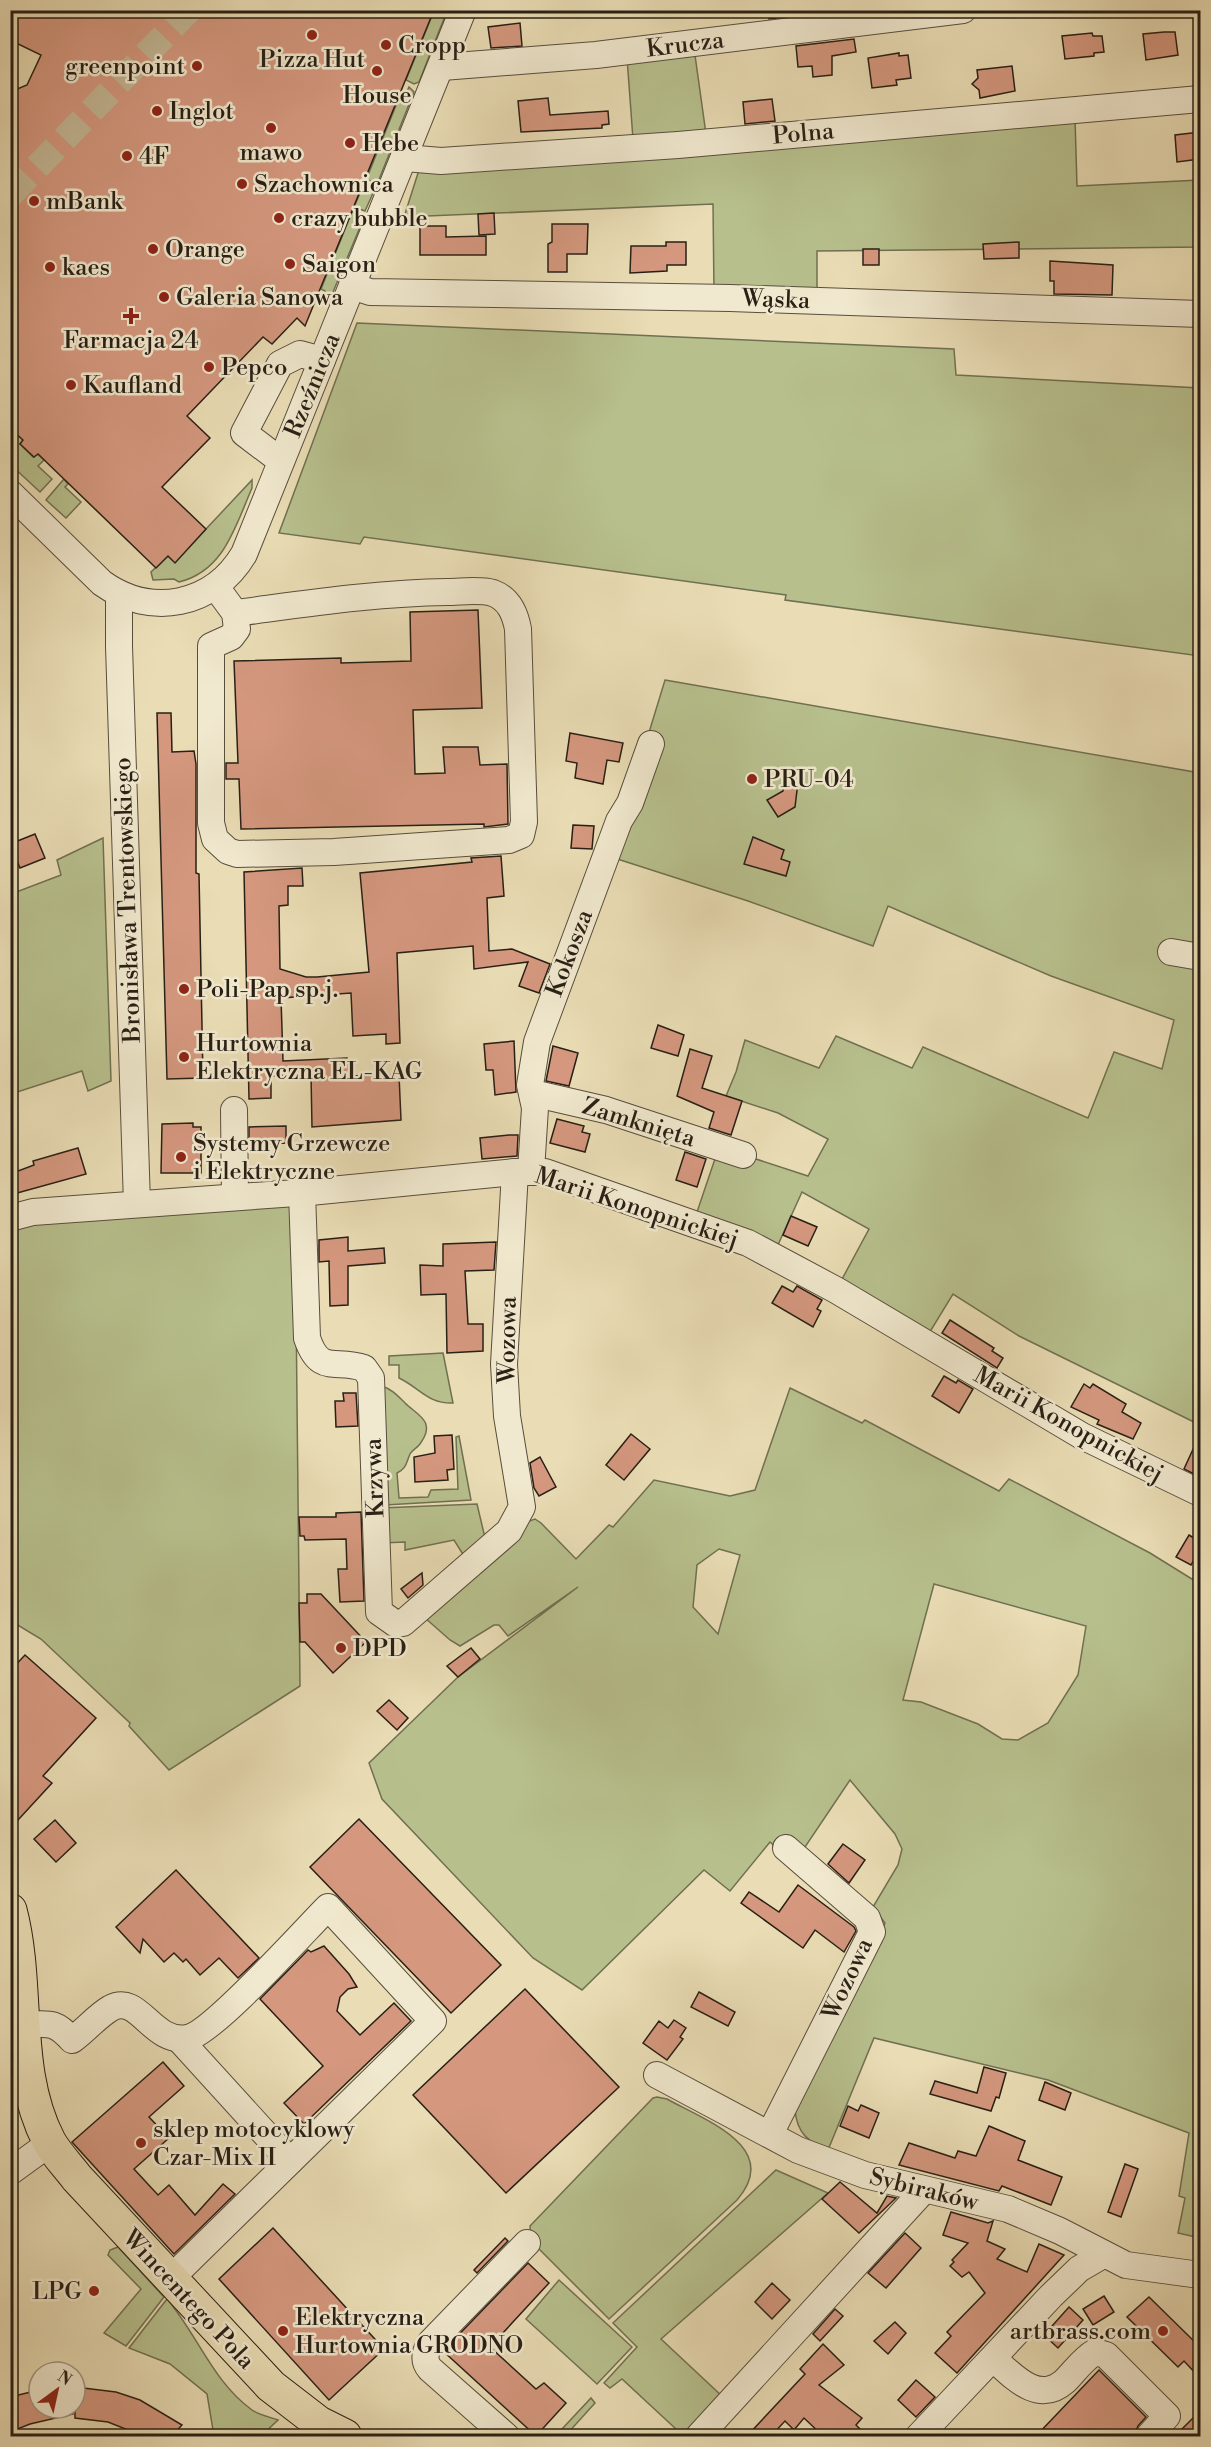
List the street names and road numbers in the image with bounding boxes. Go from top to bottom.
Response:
street label: Krucza [645,25,727,65]
street label: Polna [771,116,836,152]
street label: Wąska [740,284,811,316]
street label: Rzeźnicza [278,328,348,442]
street label: Bronisława Trentowskiego [108,757,148,1044]
street label: Kokosza [540,905,600,1001]
street label: Zamknięta [579,1092,700,1155]
street label: Marii Konopnickiej [531,1161,742,1255]
street label: Wozowa [492,1295,524,1385]
street label: Marii Konopnickiej [968,1360,1169,1489]
street label: Krzywa [359,1437,391,1518]
street label: Wozowa [815,1933,880,2026]
street label: Sybiraków [866,2162,983,2218]
street label: Wincentego Pola [115,2223,261,2377]

